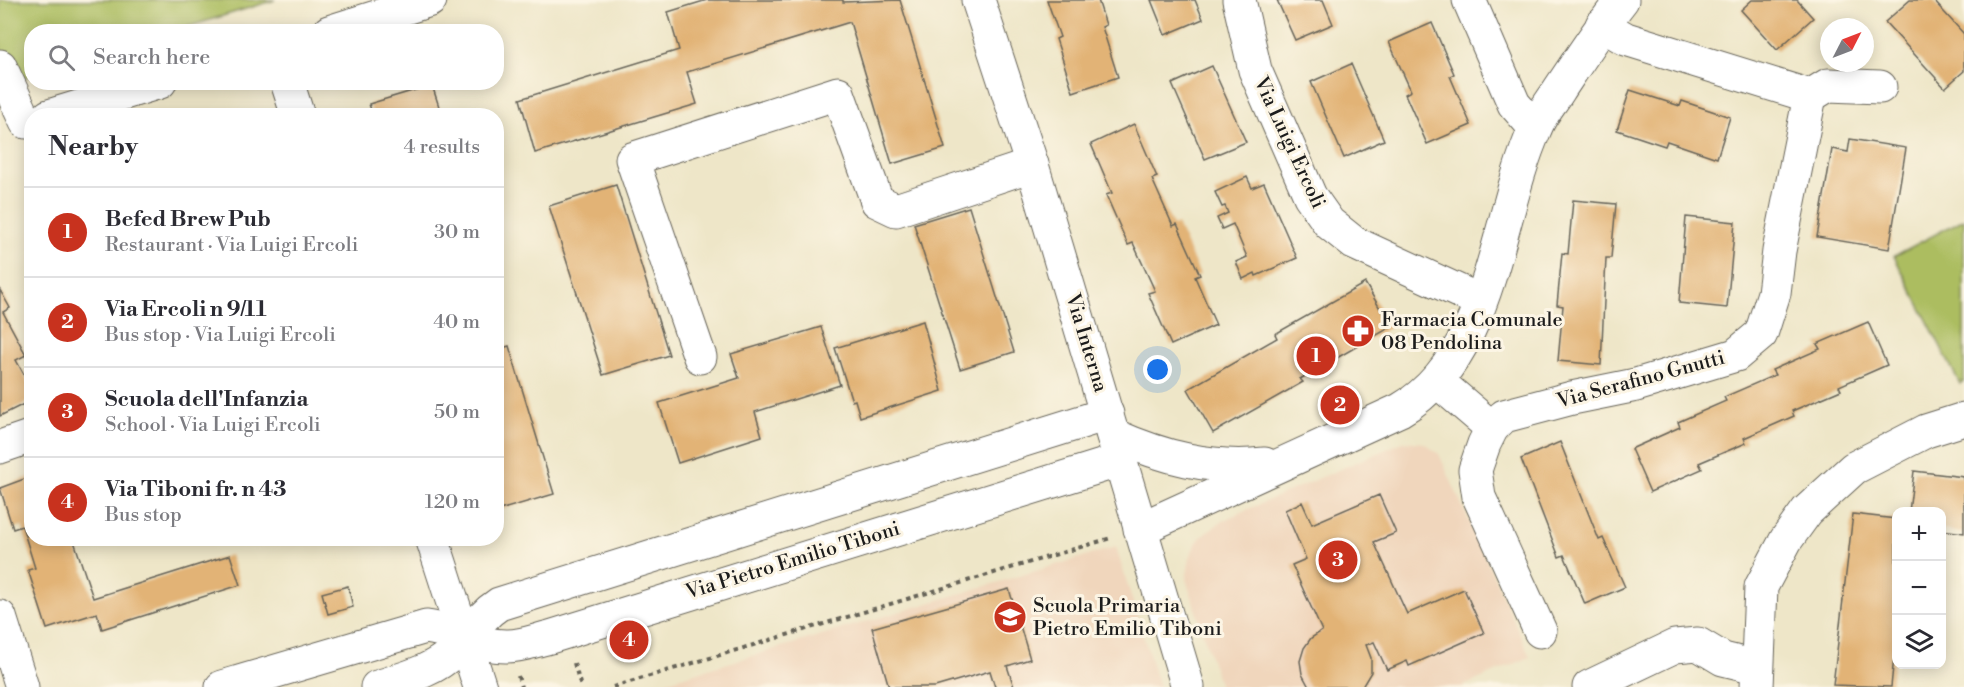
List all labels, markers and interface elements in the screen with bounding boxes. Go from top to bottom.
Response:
north arrow [1820,18,1874,72]
search box [24,24,504,90]
icon: search [45,41,78,74]
text: Search here [93,44,210,71]
street label: Via Luigi Ercoli [1247,72,1331,213]
text: Nearby [48,131,138,163]
text: 4 results [403,135,480,160]
text: Befed Brew Pub [105,206,271,233]
text: 1 [63,220,72,245]
text: 30 m [434,220,480,245]
text: Restaurant · Via Luigi Ercoli [105,233,358,258]
street label: Via Interna [1059,290,1113,396]
text: Via Ercoli n 9/11 [105,296,267,323]
place label: Farmacia Comunale 08 Pendolina [1381,308,1563,356]
text: 2 [61,310,74,335]
text: 40 m [433,310,480,335]
pharmacy icon: Farmacia Comunale 08 Pendolina [1340,313,1376,349]
text: Bus stop · Via Luigi Ercoli [105,323,336,348]
pin: 1 [1296,334,1336,378]
street label: Via Serafino Gnutti [1553,345,1728,415]
your location [1143,355,1172,384]
pin: 2 [1320,382,1360,428]
text: Scuola dell'Infanzia [105,386,308,413]
text: 3 [61,400,74,425]
text: 50 m [434,400,480,425]
text: School · Via Luigi Ercoli [105,413,321,438]
text: Via Tiboni fr. n 43 [105,476,287,503]
text: 4 [61,490,74,515]
text: 120 m [425,490,480,515]
text: Bus stop [105,503,182,528]
map controls [1892,507,1946,669]
button: + [1892,507,1946,561]
street label: Via Pietro Emilio Tiboni [682,516,904,606]
pin: 3 [1318,538,1358,582]
button: − [1892,561,1946,615]
place label: Scuola Primaria Pietro Emilio Tiboni [1033,594,1222,642]
school or university icon: Scuola Primaria Pietro Emilio Tiboni [992,599,1028,635]
button: layers [1892,615,1946,669]
pin: 4 [610,618,648,662]

